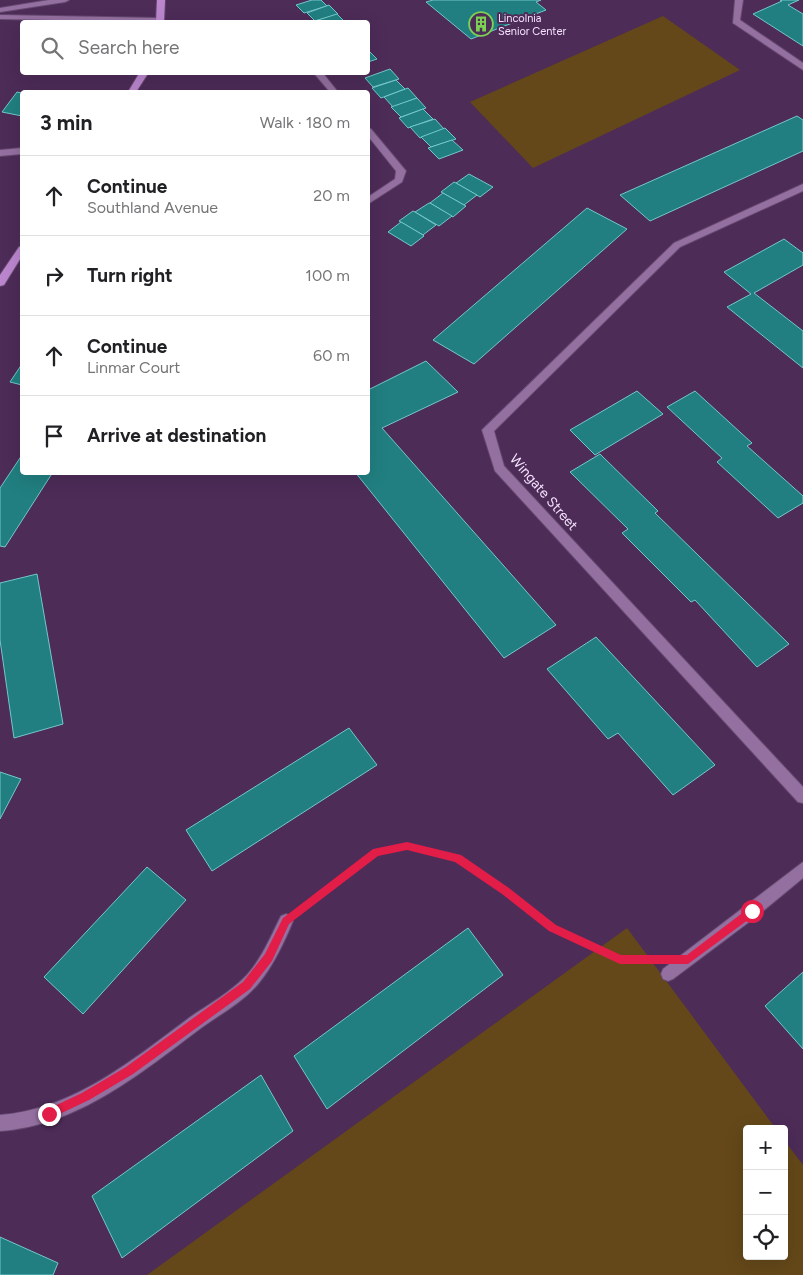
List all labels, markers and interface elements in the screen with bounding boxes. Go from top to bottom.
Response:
building icon: Lincolnia Senior Center [468,11,494,37]
place label: Lincolnia Senior Center [498,12,566,38]
search box [20,20,370,75]
icon: search [38,34,66,62]
text: Search here [78,36,180,59]
text: 3 min [40,110,92,135]
text: Walk · 180 m [260,113,350,132]
text: Continue [87,175,167,198]
icon: ahead [40,182,68,210]
text: 20 m [313,186,350,205]
text: Southland Avenue [87,198,218,217]
icon: right [40,262,68,290]
text: Turn right [87,264,173,287]
text: 100 m [305,266,350,285]
text: Continue [87,335,167,358]
icon: ahead [40,342,68,370]
text: 60 m [313,346,350,365]
text: Linmar Court [87,358,180,377]
icon: arrive [40,422,68,450]
text: Arrive at destination [87,424,266,447]
street label: Wingate Street [506,451,581,534]
route start [741,900,764,923]
route end [38,1103,61,1126]
map controls [743,1125,788,1260]
button: + [743,1125,788,1170]
button: − [743,1170,788,1215]
button: locate [743,1215,788,1260]

